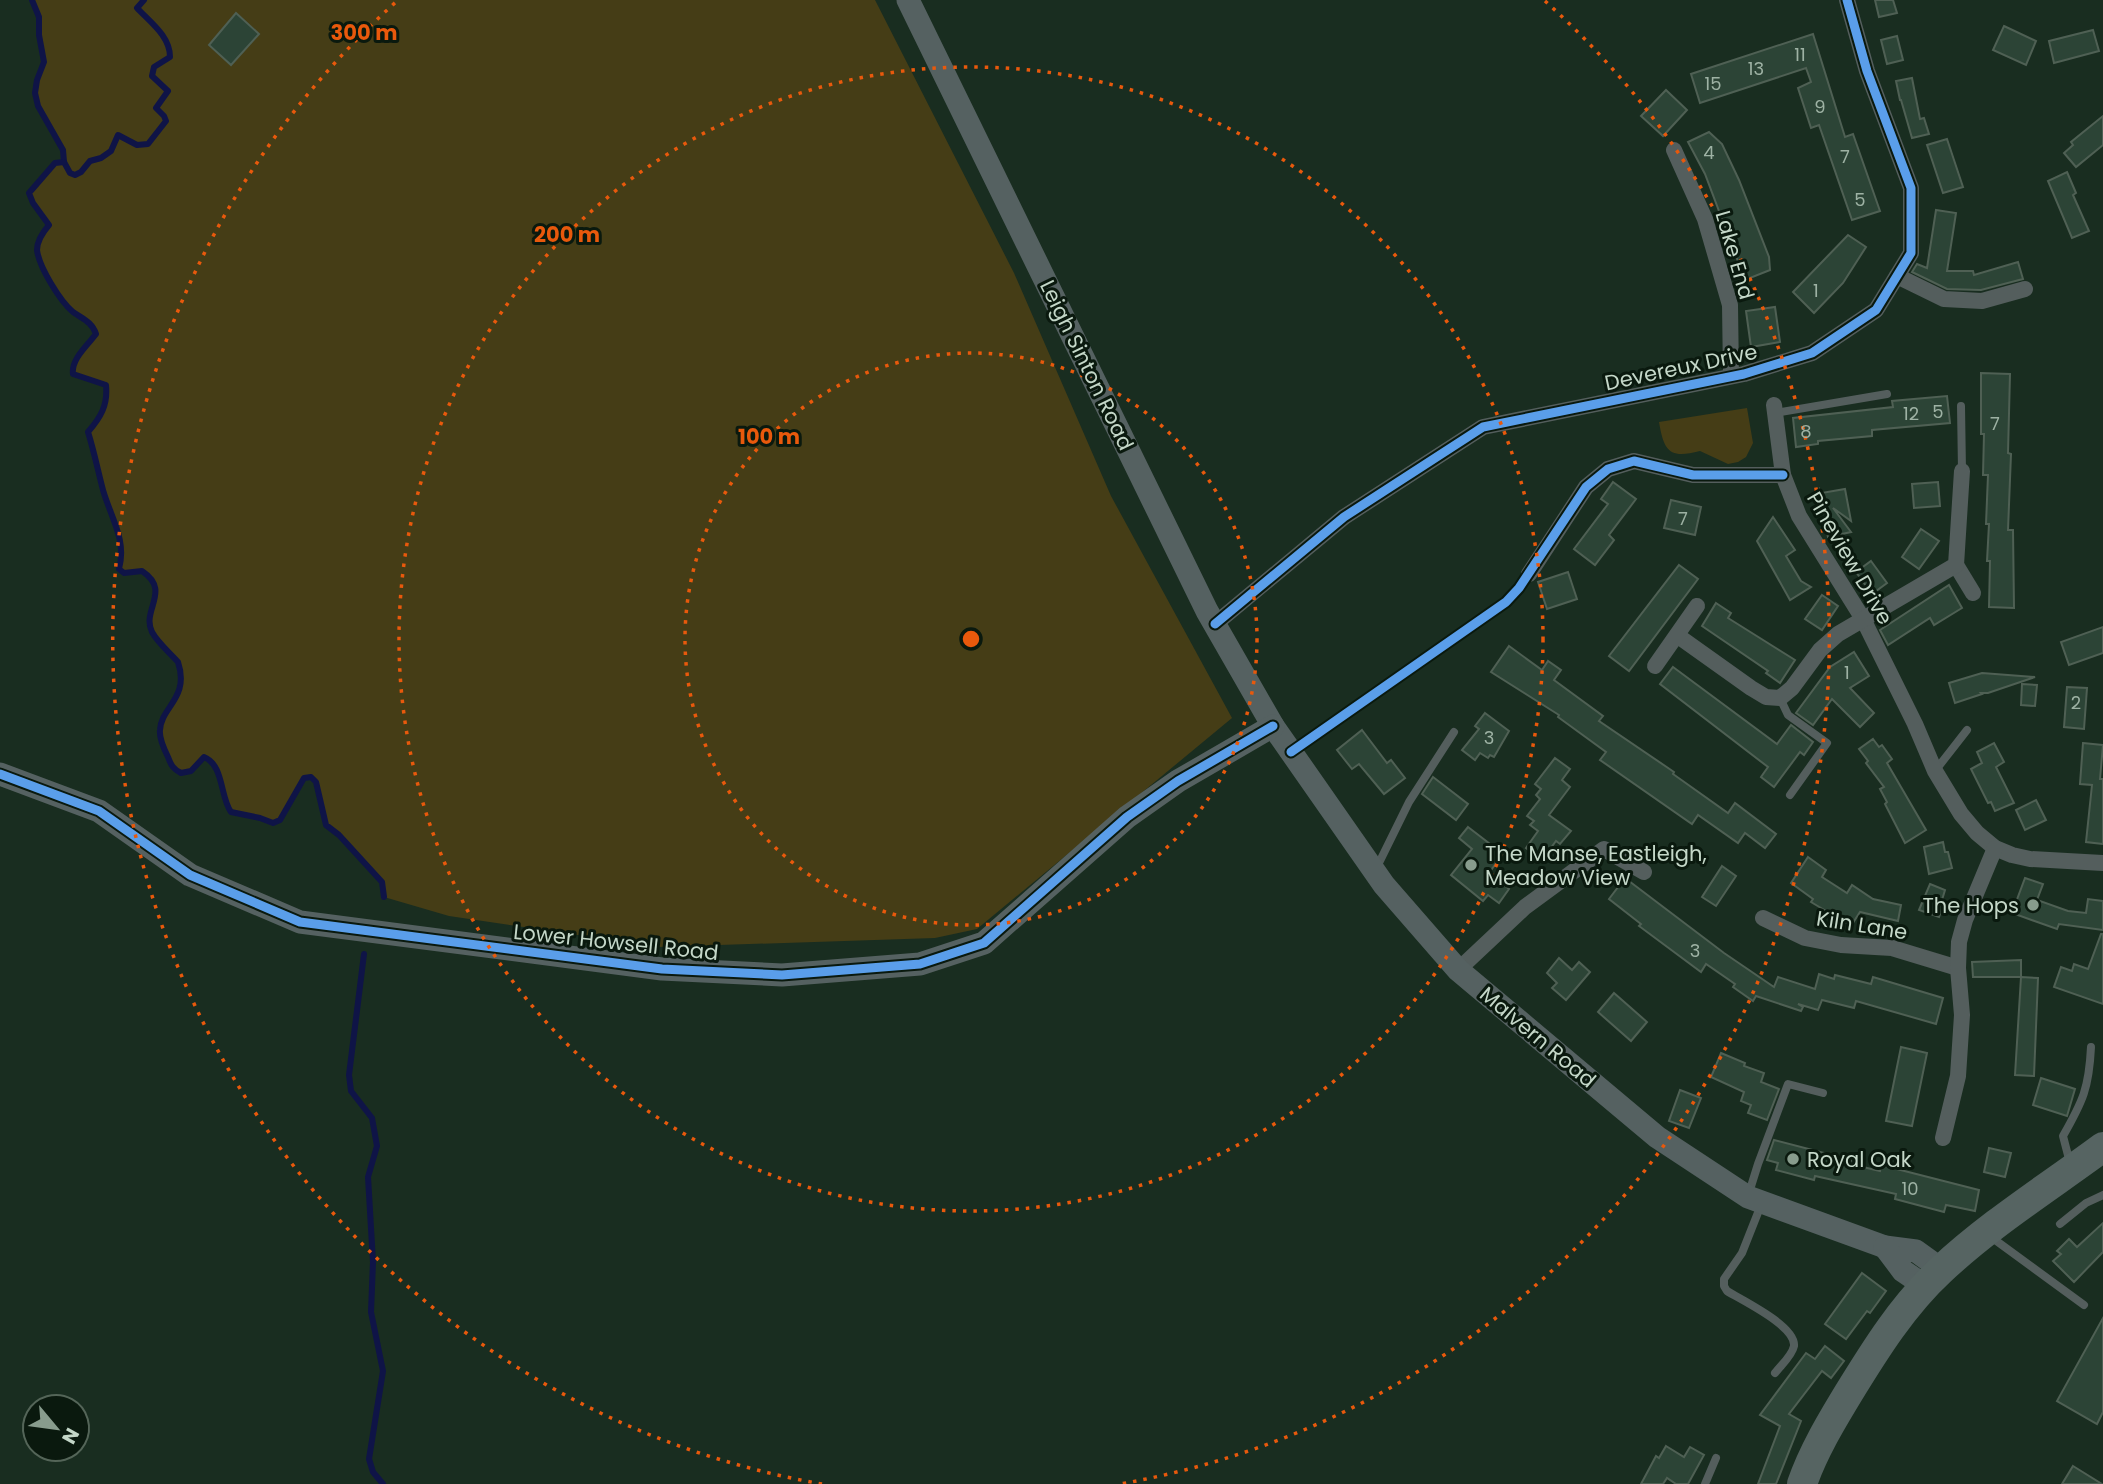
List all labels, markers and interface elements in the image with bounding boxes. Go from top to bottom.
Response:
text: 300 m [331,18,397,47]
house number: 11 [1794,42,1806,67]
house number: 13 [1748,56,1764,81]
house number: 15 [1704,71,1722,96]
house number: 9 [1814,94,1826,119]
house number: 4 [1703,140,1715,165]
house number: 7 [1840,144,1850,169]
house number: 5 [1854,187,1866,212]
street label: Lake End [1709,207,1761,303]
text: 200 m [534,220,600,249]
street label: Leigh Sinton Road [1033,275,1141,455]
house number: 1 [1813,278,1819,303]
street label: Devereux Drive [1602,337,1760,397]
house number: 5 [1932,399,1944,424]
house number: 12 [1903,401,1919,426]
house number: 7 [1990,411,2000,436]
house number: 8 [1800,419,1812,444]
text: 100 m [738,422,800,451]
street label: Pineview Drive [1800,486,1900,630]
house number: 7 [1678,506,1688,531]
centre of rings [959,627,983,651]
house number: 1 [1844,660,1850,685]
house number: 2 [2071,690,2081,715]
house number: 3 [1484,725,1494,750]
place label: The Manse, Eastleigh, Meadow View [1485,839,1707,892]
marker: The Manse, Eastleigh, Meadow View [1463,857,1479,873]
place label: The Hops [1922,891,2019,920]
marker: The Hops [2025,897,2041,913]
street label: Kiln Lane [1814,904,1910,946]
street label: Lower Howsell Road [512,917,720,967]
house number: 3 [1690,938,1700,963]
street label: Malvern Road [1474,980,1602,1094]
place label: Royal Oak [1807,1145,1912,1174]
marker: Royal Oak [1785,1151,1801,1167]
house number: 10 [1901,1176,1919,1201]
north arrow [21,1393,91,1463]
text: N [55,1423,86,1449]

